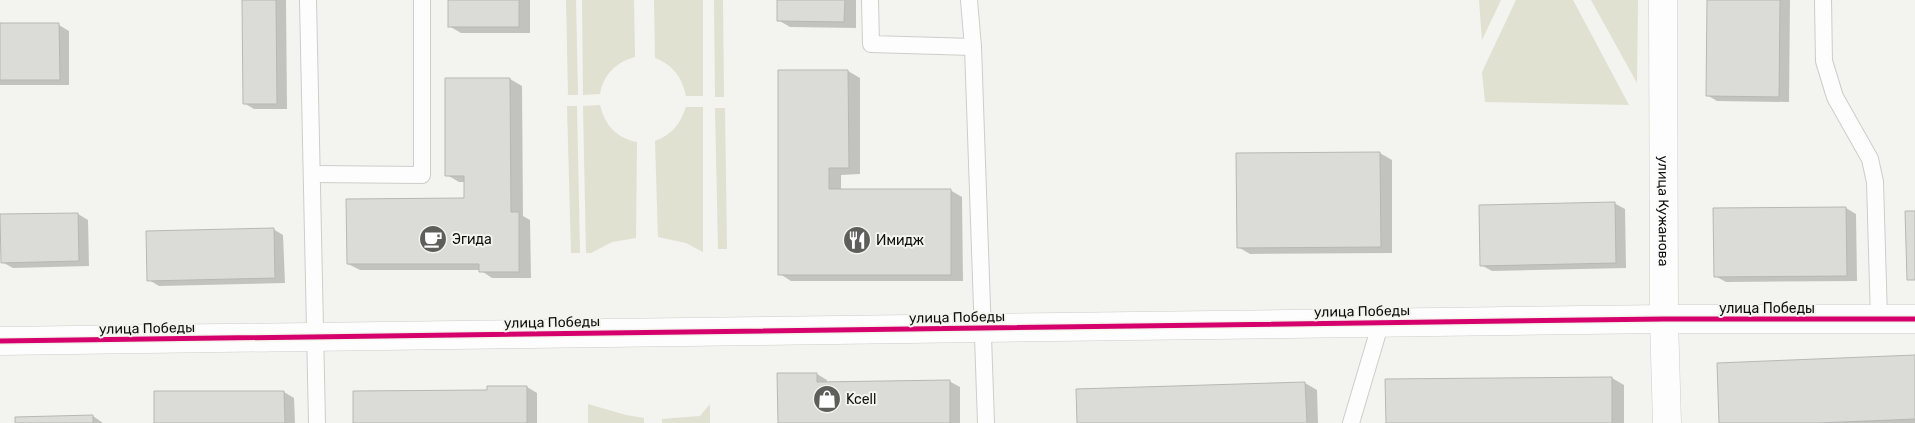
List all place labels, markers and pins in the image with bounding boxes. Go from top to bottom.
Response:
cafe icon: Эгида [418,224,448,254]
restaurant icon: Имидж [842,225,872,255]
place label: Эгида [452,231,492,248]
place label: Имидж [876,232,924,249]
shop icon: Kcell [812,384,842,414]
place label: Kcell [846,391,876,408]

